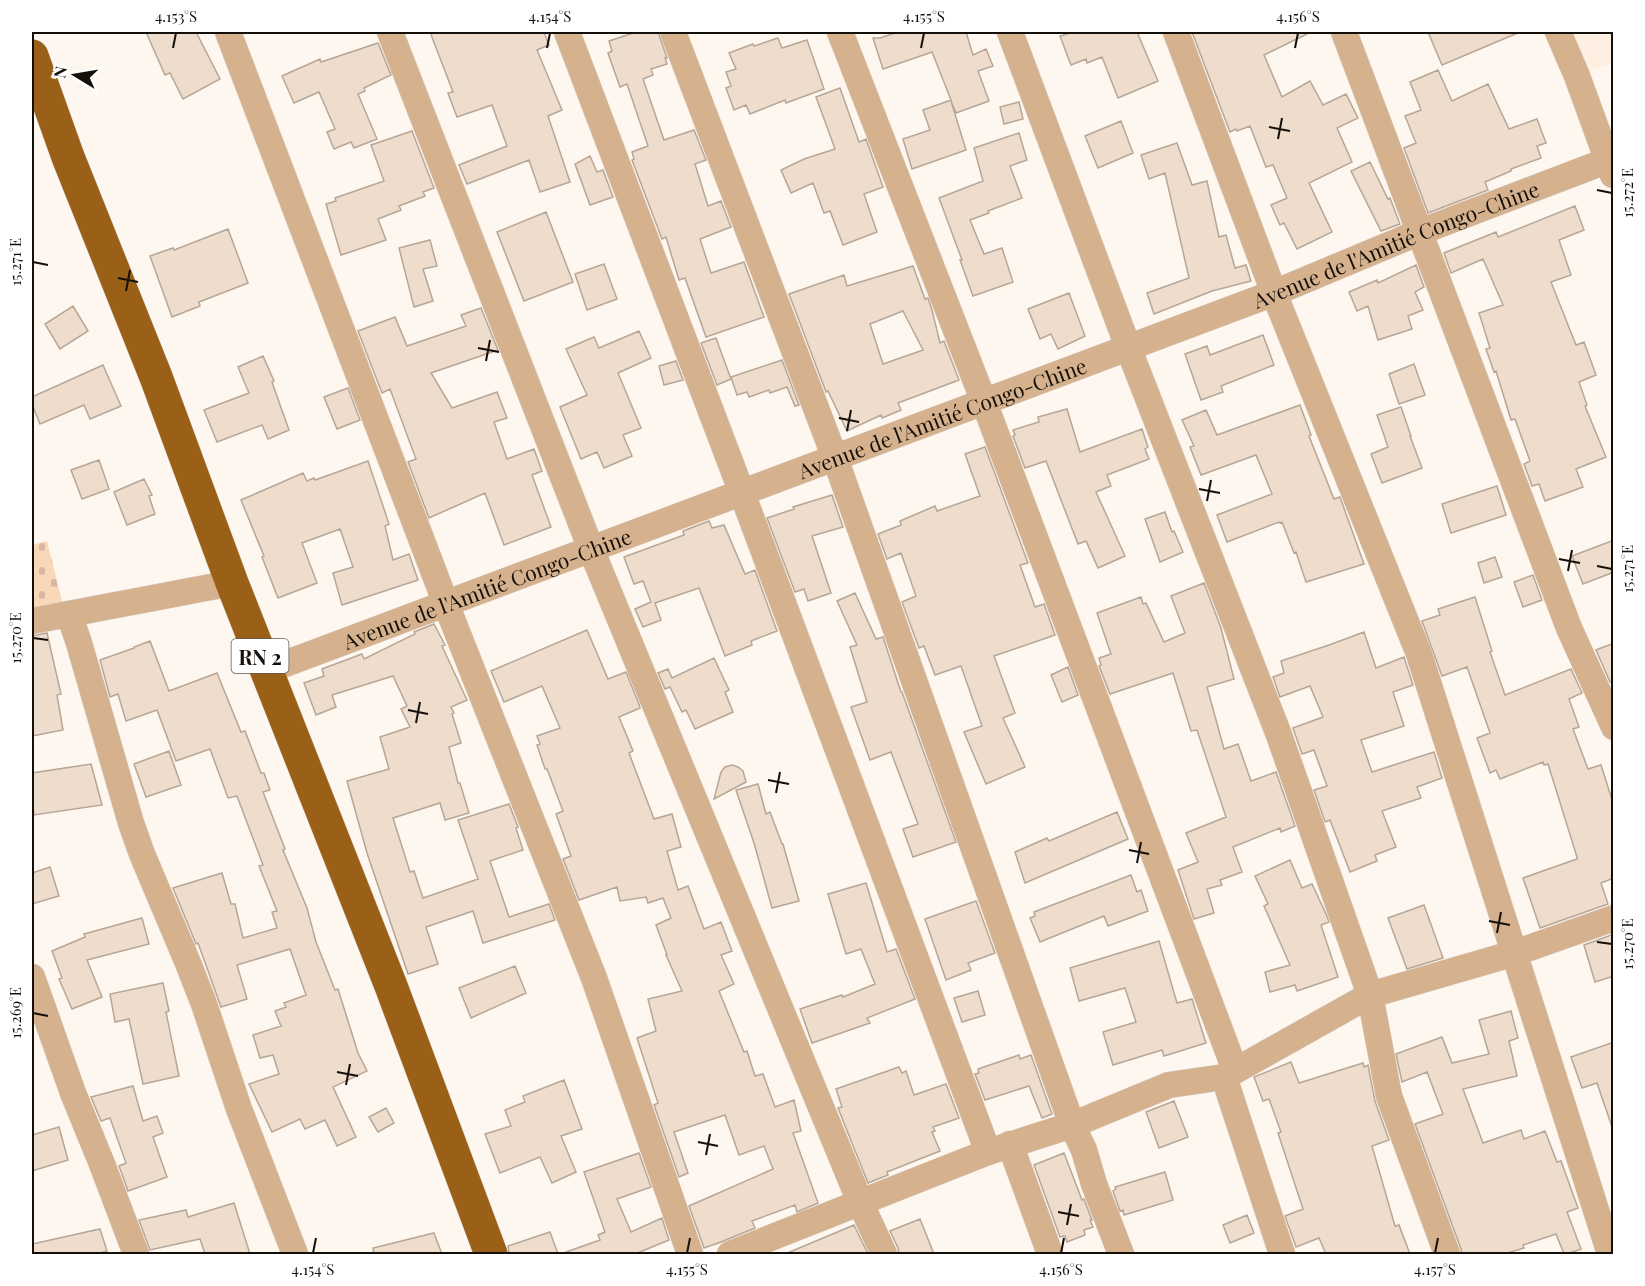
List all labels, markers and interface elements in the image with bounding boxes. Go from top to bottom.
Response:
text: 4.153°S [155,6,197,26]
text: 4.154°S [529,6,571,26]
text: 4.155°S [903,6,945,26]
text: 4.156°S [1276,6,1320,26]
north arrow [45,45,105,105]
text: N [48,64,71,80]
text: 15.272°E [1617,168,1637,218]
street label: Avenue de l'Amitié Congo-Chine [1248,174,1543,314]
text: 15.271°E [5,238,25,286]
street label: Avenue de l'Amitié Congo-Chine [793,351,1090,485]
street label: Avenue de l'Amitié Congo-Chine [338,521,635,655]
text: 15.271°E [1617,545,1637,593]
text: 15.270°E [5,612,25,664]
road number: RN 2 [232,639,288,673]
text: 15.270°E [1617,918,1637,970]
text: 15.269°E [5,987,25,1039]
text: 4.154°S [292,1259,334,1279]
text: 4.155°S [666,1259,708,1279]
text: 4.156°S [1039,1259,1083,1279]
text: 4.157°S [1414,1259,1456,1279]

